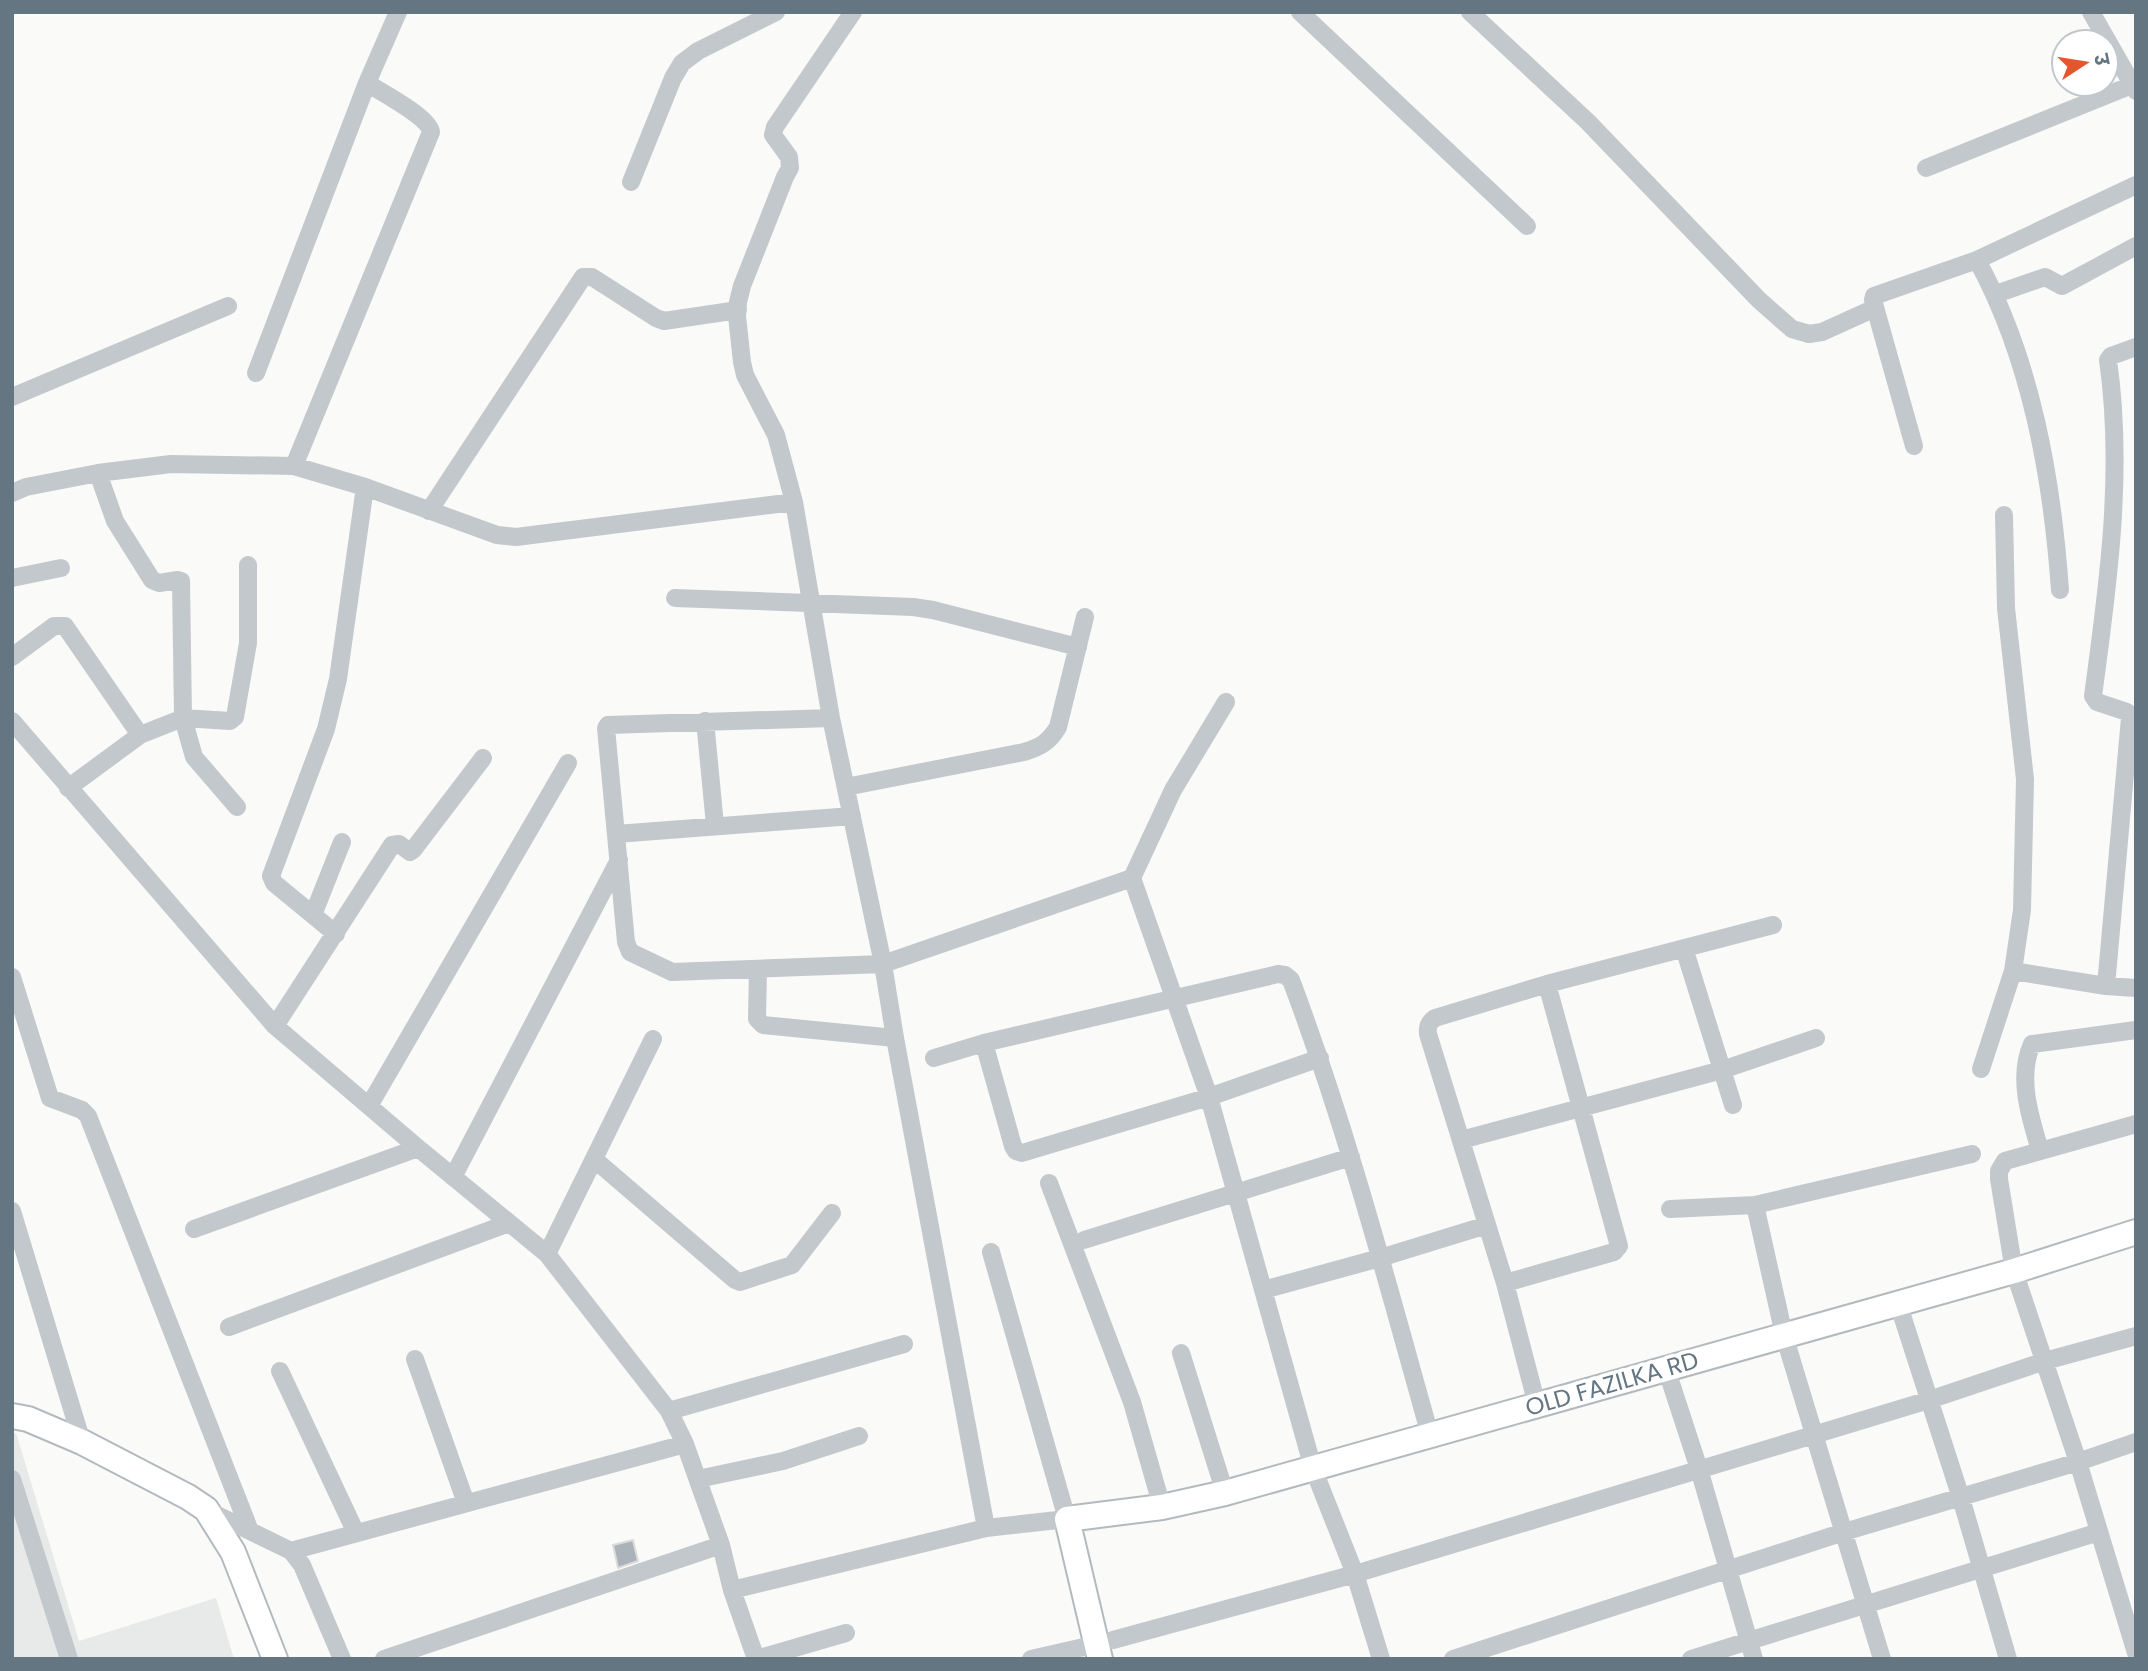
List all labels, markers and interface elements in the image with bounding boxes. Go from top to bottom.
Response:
north arrow [2050,28,2120,98]
text: उ [2087,51,2116,69]
street label: OLD FAZILKA RD [1521,1343,1702,1424]

